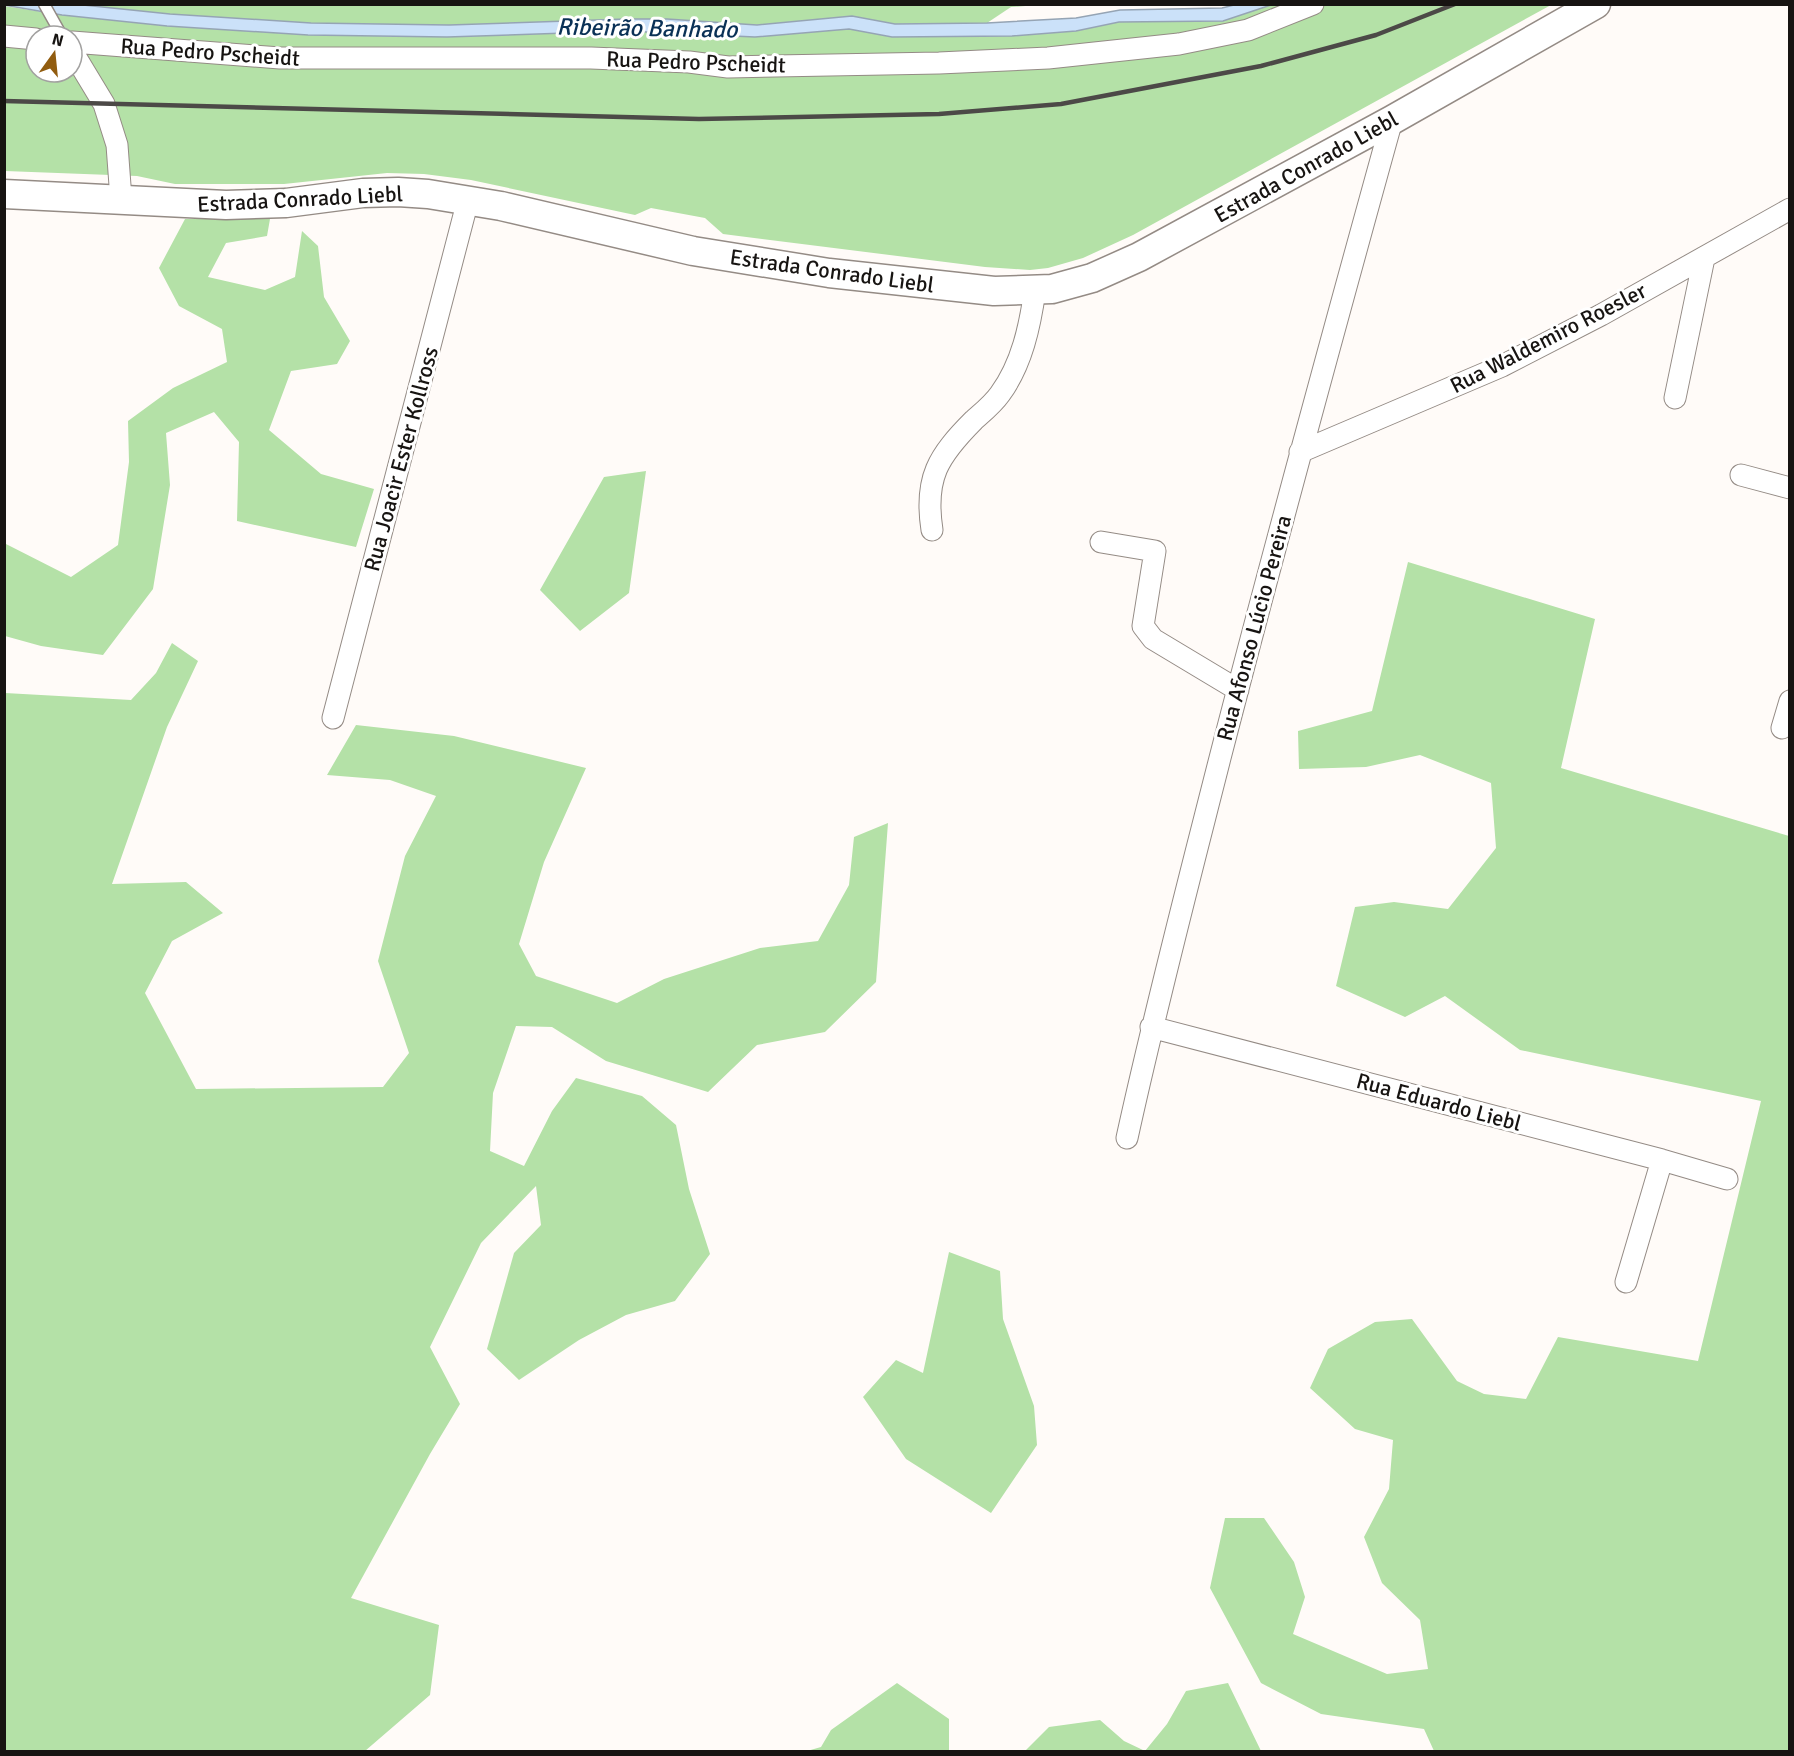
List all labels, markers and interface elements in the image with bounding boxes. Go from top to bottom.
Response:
water label: Ribeirão Banhado [556,11,739,45]
north arrow [24,24,84,84]
text: N [50,29,66,52]
street label: Rua Pedro Pscheidt [119,32,301,72]
street label: Rua Pedro Pscheidt [606,45,787,79]
street label: Estrada Conrado Liebl [1209,105,1403,229]
street label: Estrada Conrado Liebl [196,180,404,218]
street label: Estrada Conrado Liebl [728,243,936,299]
street label: Rua Waldemiro Roesler [1445,277,1651,399]
street label: Rua Joacir Ester Kollross [358,344,444,574]
street label: Rua Afonso Lúcio Pereira [1211,512,1297,744]
street label: Rua Eduardo Liebl [1354,1067,1524,1137]

